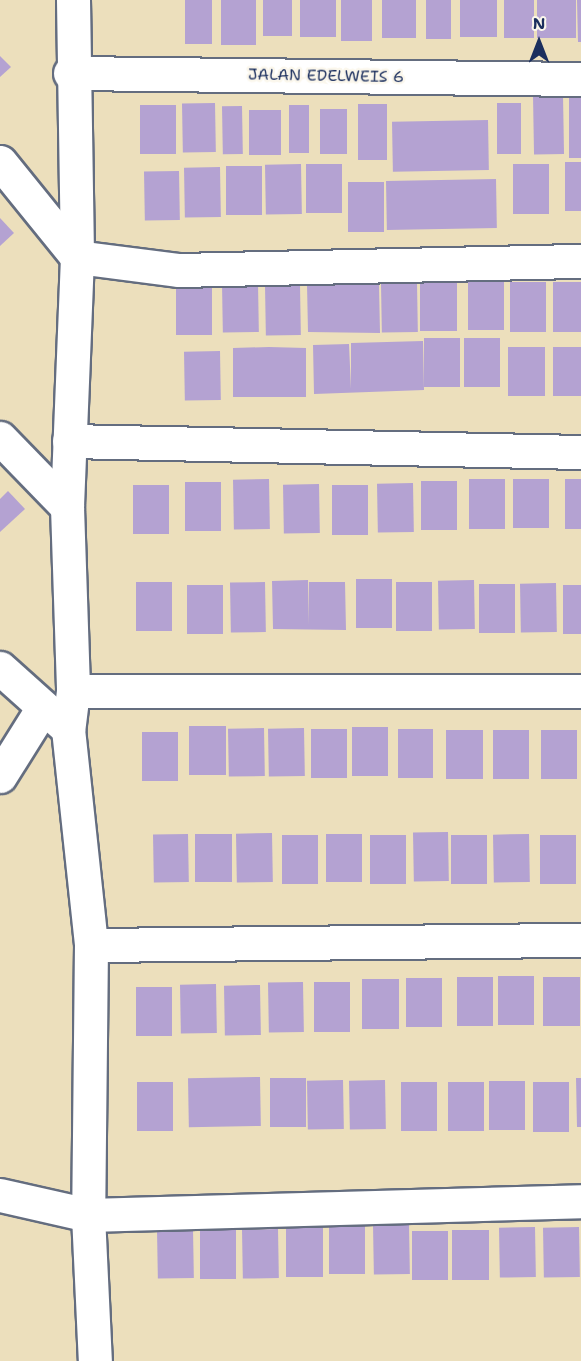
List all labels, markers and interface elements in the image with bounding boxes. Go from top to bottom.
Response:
north arrow [509,12,569,72]
text: N [533,13,545,34]
street label: JALAN EDELWEIS 6 [248,65,404,87]

